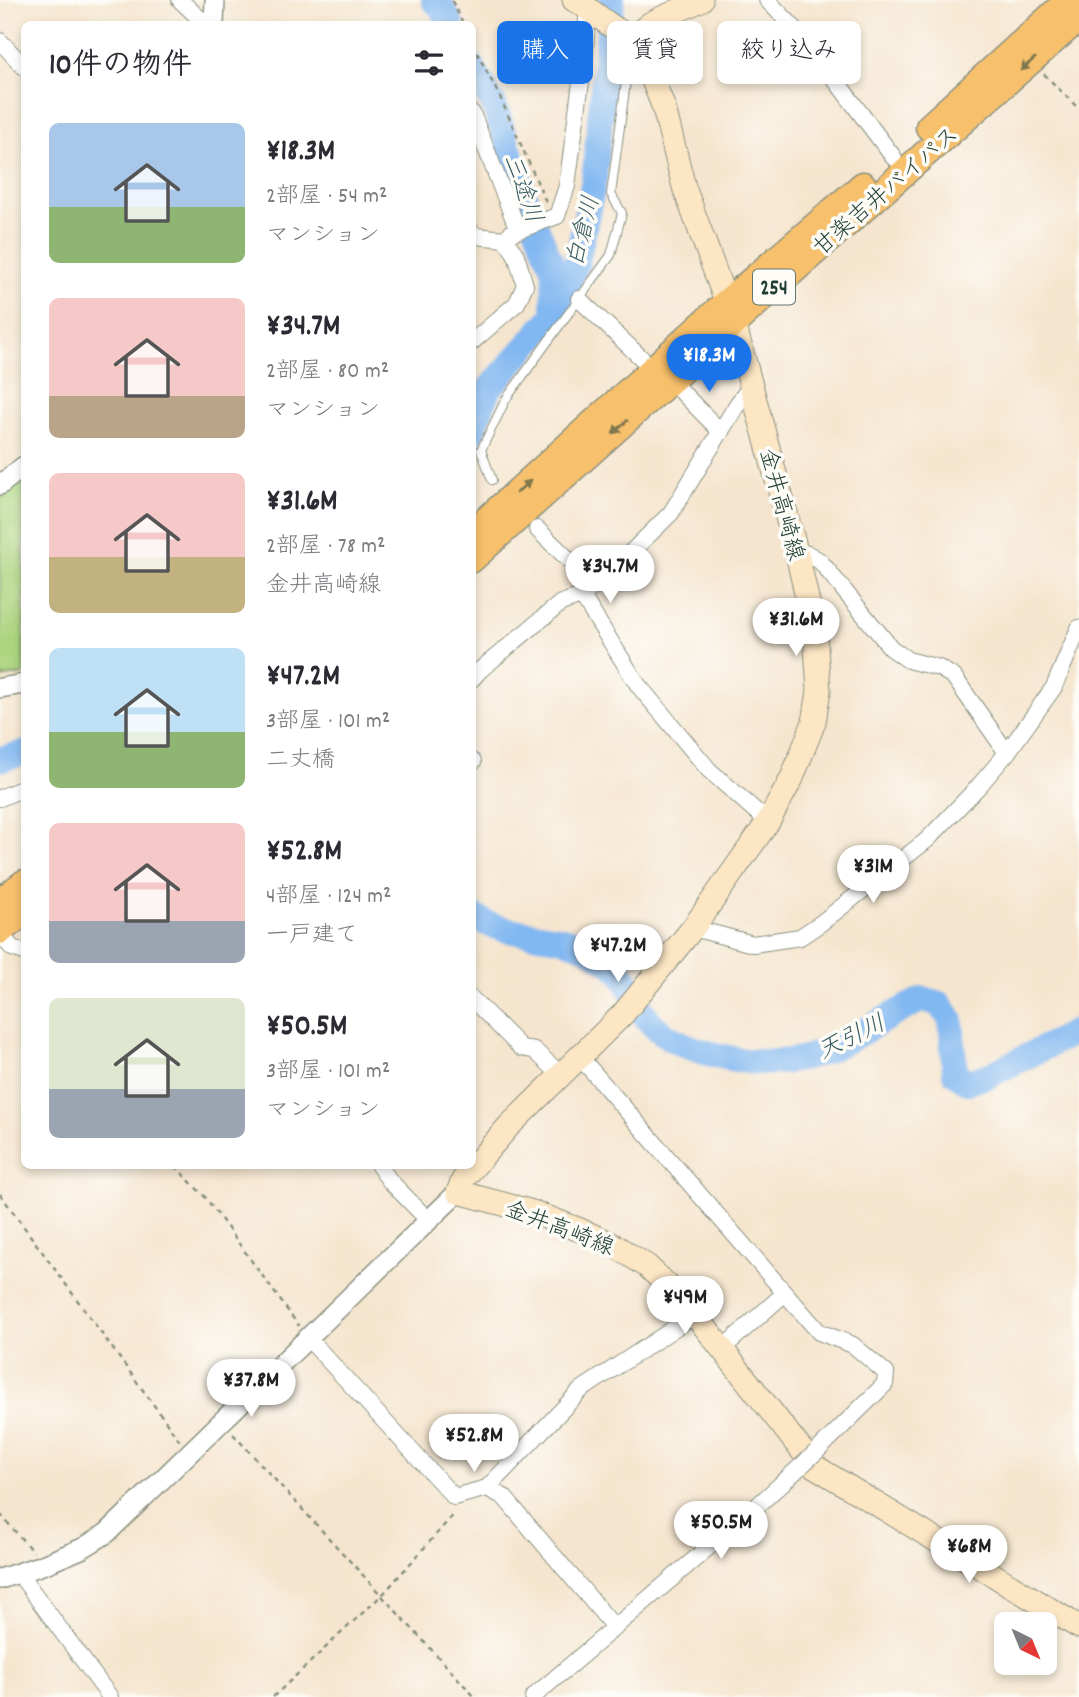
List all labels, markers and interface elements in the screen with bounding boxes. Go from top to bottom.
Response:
chip: 購入 [497,21,593,84]
chip: 賃貸 [607,21,703,84]
chip: 絞り込み [717,21,861,84]
icon: filters [410,44,448,82]
text: 10件の物件 [49,46,192,89]
one-way arrow [1020,55,1037,71]
street label: 甘楽吉井バイパス [807,120,967,265]
text: ¥18.3M [266,132,335,175]
water label: 三途川 [493,149,549,229]
icon: home [105,151,189,235]
text: 2部屋 · 54 m² [266,181,388,214]
water label: 白倉川 [560,193,610,271]
text: マンション [266,220,380,253]
road number: 254 [753,270,795,304]
text: ¥34.7M [266,307,340,350]
icon: home [105,326,189,410]
pin: ¥18.3M [652,334,766,394]
text: ¥18.3M [683,340,735,373]
text: 2部屋 · 80 m² [266,356,389,389]
text: マンション [266,395,380,428]
one-way arrow [611,419,629,435]
street label: 金井高崎線 [749,445,810,565]
one-way arrow [514,480,531,496]
text: ¥31.6M [266,482,338,525]
icon: home [105,501,189,585]
text: 2部屋 · 78 m² [266,531,385,564]
pin: ¥34.7M [553,546,667,605]
text: ¥34.7M [582,551,639,584]
text: 金井高崎線 [266,570,381,603]
pin: ¥31.6M [739,598,853,658]
text: ¥31.6M [769,604,823,637]
text: ¥47.2M [266,657,340,700]
icon: home [105,676,189,760]
text: 3部屋 · 101 m² [266,706,390,739]
text: 二丈橋 [266,745,335,778]
text: ¥52.8M [266,832,342,875]
pin: ¥31M [832,846,914,905]
icon: home [105,851,189,935]
text: ¥31M [853,851,893,884]
text: 4部屋 · 124 m² [266,881,391,914]
text: 一戸建て [266,920,358,953]
pin: ¥47.2M [561,925,675,984]
text: ¥47.2M [590,930,646,963]
text: ¥50.5M [266,1007,347,1050]
water label: 天引川 [813,1008,892,1070]
icon: home [105,1026,189,1110]
text: 3部屋 · 101 m² [266,1056,390,1089]
text: マンション [266,1095,380,1128]
street label: 金井高崎線 [499,1194,618,1266]
pin: ¥49M [644,1276,726,1336]
text: ¥49M [663,1282,707,1315]
pin: ¥37.8M [194,1360,308,1419]
text: ¥37.8M [223,1365,279,1398]
pin: ¥52.8M [417,1414,531,1474]
text: ¥52.8M [445,1420,503,1453]
pin: ¥50.5M [664,1502,778,1561]
text: ¥50.5M [690,1507,752,1540]
pin: ¥68M [928,1526,1010,1585]
text: ¥68M [946,1531,992,1564]
north arrow [994,1612,1057,1675]
map controls [994,1612,1057,1675]

